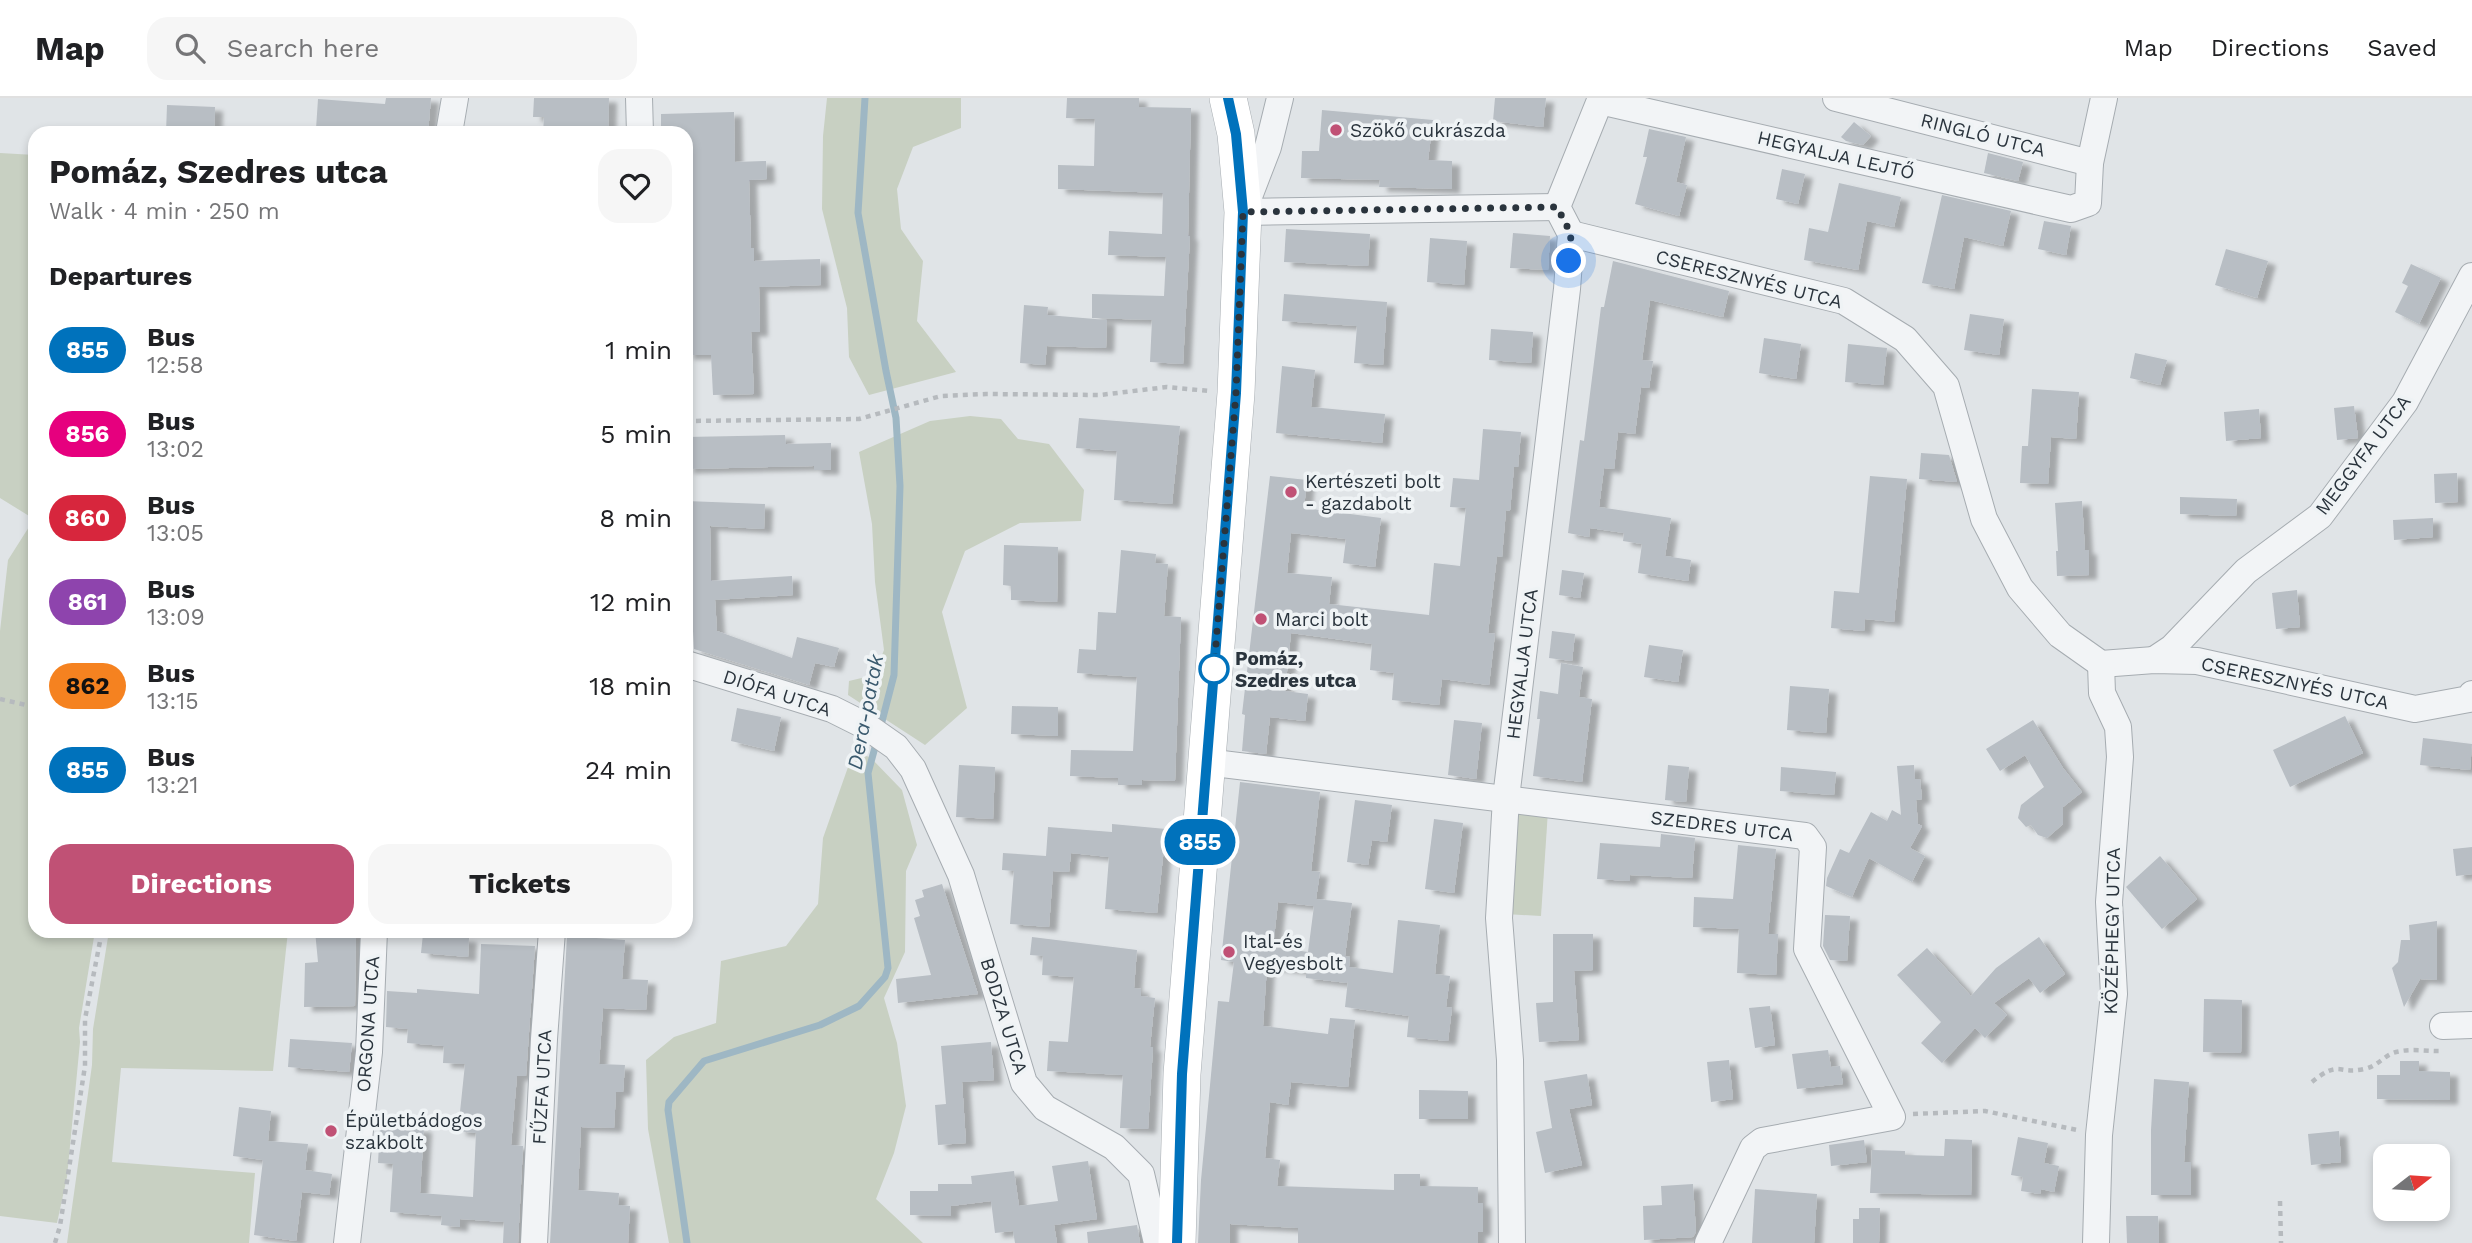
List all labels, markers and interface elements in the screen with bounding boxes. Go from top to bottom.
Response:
search box [147,17,637,80]
text: Map [35,29,105,68]
icon: search [171,29,209,67]
text: Search here [227,33,379,63]
text: Map [2124,34,2173,62]
text: Directions [2211,34,2329,62]
text: Saved [2367,34,2437,62]
street label: RINGLÓ UTCA [1918,108,2048,162]
place label: Szökő cukrászda [1350,119,1506,142]
marker: Szökő cukrászda [1328,122,1344,138]
street label: HEGYALJA LEJTŐ [1755,126,1917,184]
button: heart [598,149,672,223]
text: Pomáz, Szedres utca [49,152,388,191]
text: Walk · 4 min · 250 m [49,198,280,225]
your location [1551,243,1586,278]
street label: CSERESZNYÉS UTCA [1653,245,1845,313]
text: Departures [49,261,192,291]
text: Bus [147,322,195,352]
text: 1 min [605,335,672,365]
text: 855 [66,336,109,364]
text: 12:58 [147,352,204,379]
street label: MEGGYFA UTCA [2310,390,2416,520]
text: Bus [147,406,195,436]
text: 5 min [600,419,672,449]
text: 856 [66,420,109,448]
text: 13:02 [147,436,204,463]
place label: Kertészeti bolt - gazdabolt [1305,470,1441,515]
marker: Kertészeti bolt - gazdabolt [1283,484,1299,500]
text: Bus [147,490,195,520]
text: 8 min [599,503,672,533]
text: 860 [65,504,110,532]
text: 13:05 [147,520,204,547]
text: Bus [147,574,195,604]
text: 12 min [590,587,672,617]
street label: HEGYALJA UTCA [1501,587,1543,741]
text: 861 [68,588,107,616]
text: 13:09 [147,604,205,631]
place label: Marci bolt [1275,608,1368,631]
marker: Marci bolt [1253,611,1269,627]
place label: Pomáz, Szedres utca [1235,647,1356,692]
water label: Dera-patak [842,652,889,772]
street label: CSERESZNYÉS UTCA [2199,652,2392,714]
marker: Pomáz, Szedres utca [1199,654,1229,684]
text: Bus [147,658,195,688]
street label: DIÓFA UTCA [720,665,834,721]
text: 18 min [589,671,672,701]
text: 862 [65,672,110,700]
text: 13:15 [147,688,199,715]
text: Bus [147,742,195,772]
text: 24 min [585,755,672,785]
text: 855 [66,756,109,784]
text: 13:21 [147,772,199,799]
street label: SZEDRES UTCA [1649,806,1795,846]
line badge: 855 [1160,819,1240,865]
text: 855 [1178,828,1222,856]
button: Directions [49,844,354,924]
button: Tickets [368,844,672,924]
street label: KÖZÉPHEGY UTCA [2099,847,2125,1015]
place label: Ital-és Vegyesbolt [1243,930,1343,975]
marker: Ital-és Vegyesbolt [1221,944,1237,960]
street label: ORGONA UTCA [352,954,384,1093]
street label: BODZA UTCA [975,955,1033,1077]
street label: FŰZFA UTCA [527,1028,557,1145]
place label: Épületbádogos szakbolt [345,1109,483,1154]
marker: Épületbádogos szakbolt [323,1123,339,1139]
north arrow [2373,1144,2450,1222]
map controls [2373,1144,2450,1221]

